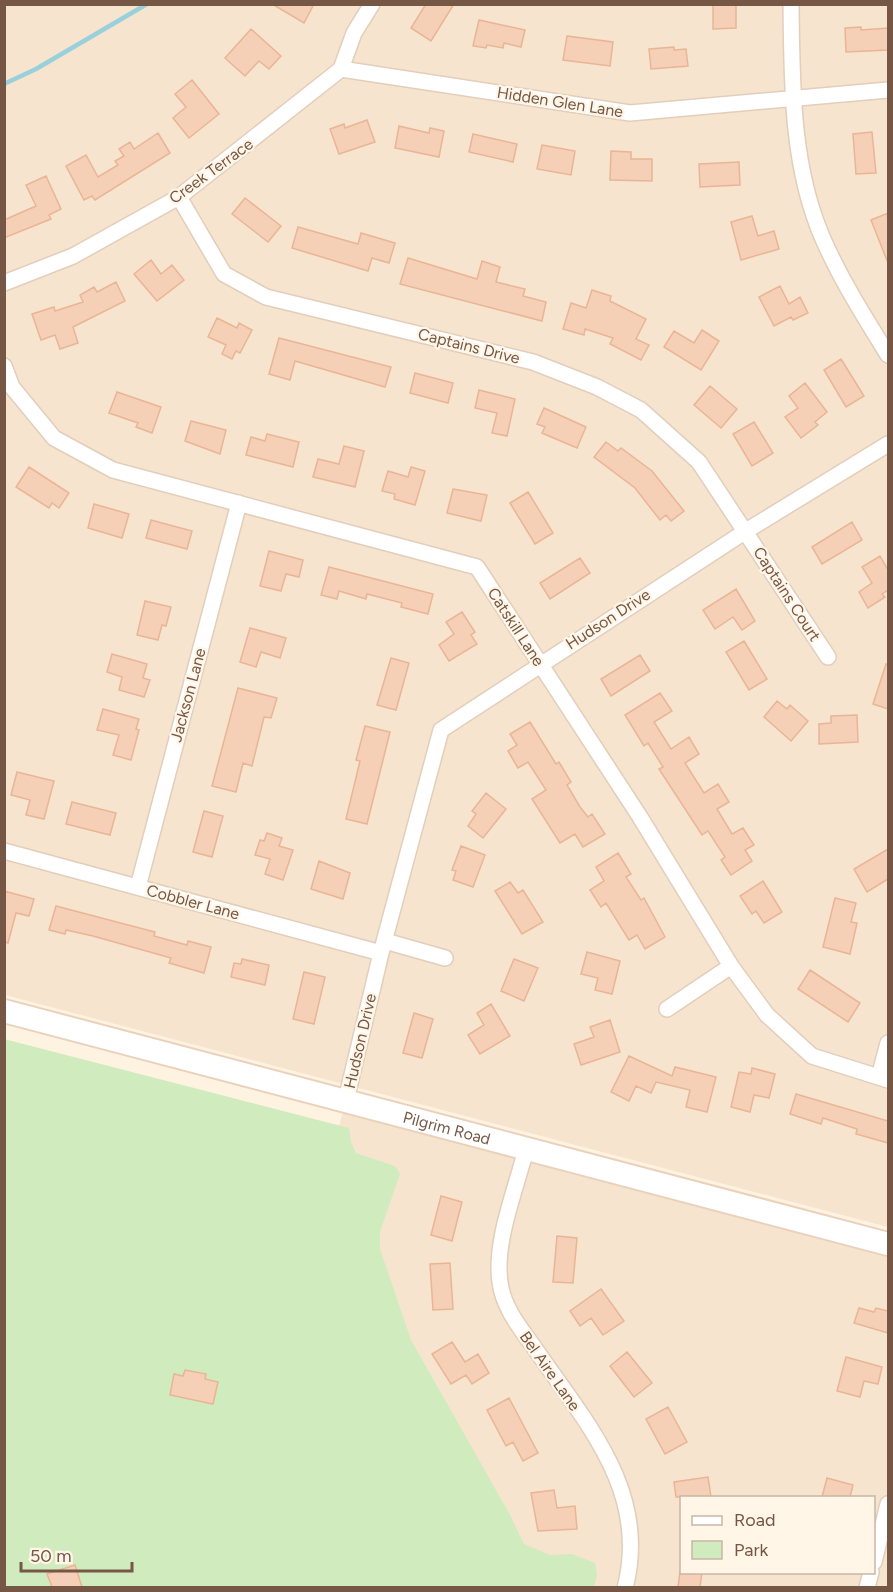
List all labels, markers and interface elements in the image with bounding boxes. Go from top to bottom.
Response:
street label: Hidden Glen Lane [496,83,625,121]
street label: Creek Terrace [165,134,257,208]
street label: Captains Drive [416,324,522,368]
street label: Captains Court [749,543,825,645]
street label: Catskill Lane [484,584,549,670]
street label: Hudson Drive [562,584,654,653]
street label: Jackson Lane [166,646,210,744]
street label: Cobbler Lane [144,880,242,924]
street label: Hudson Drive [340,991,380,1090]
street label: Pilgrim Road [401,1107,493,1148]
street label: Bel Aire Lane [516,1328,585,1415]
legend [680,1496,875,1574]
text: Road [734,1509,775,1531]
scale bar [21,1535,132,1573]
text: Park [734,1539,769,1561]
text: 50 m [30,1545,72,1567]

